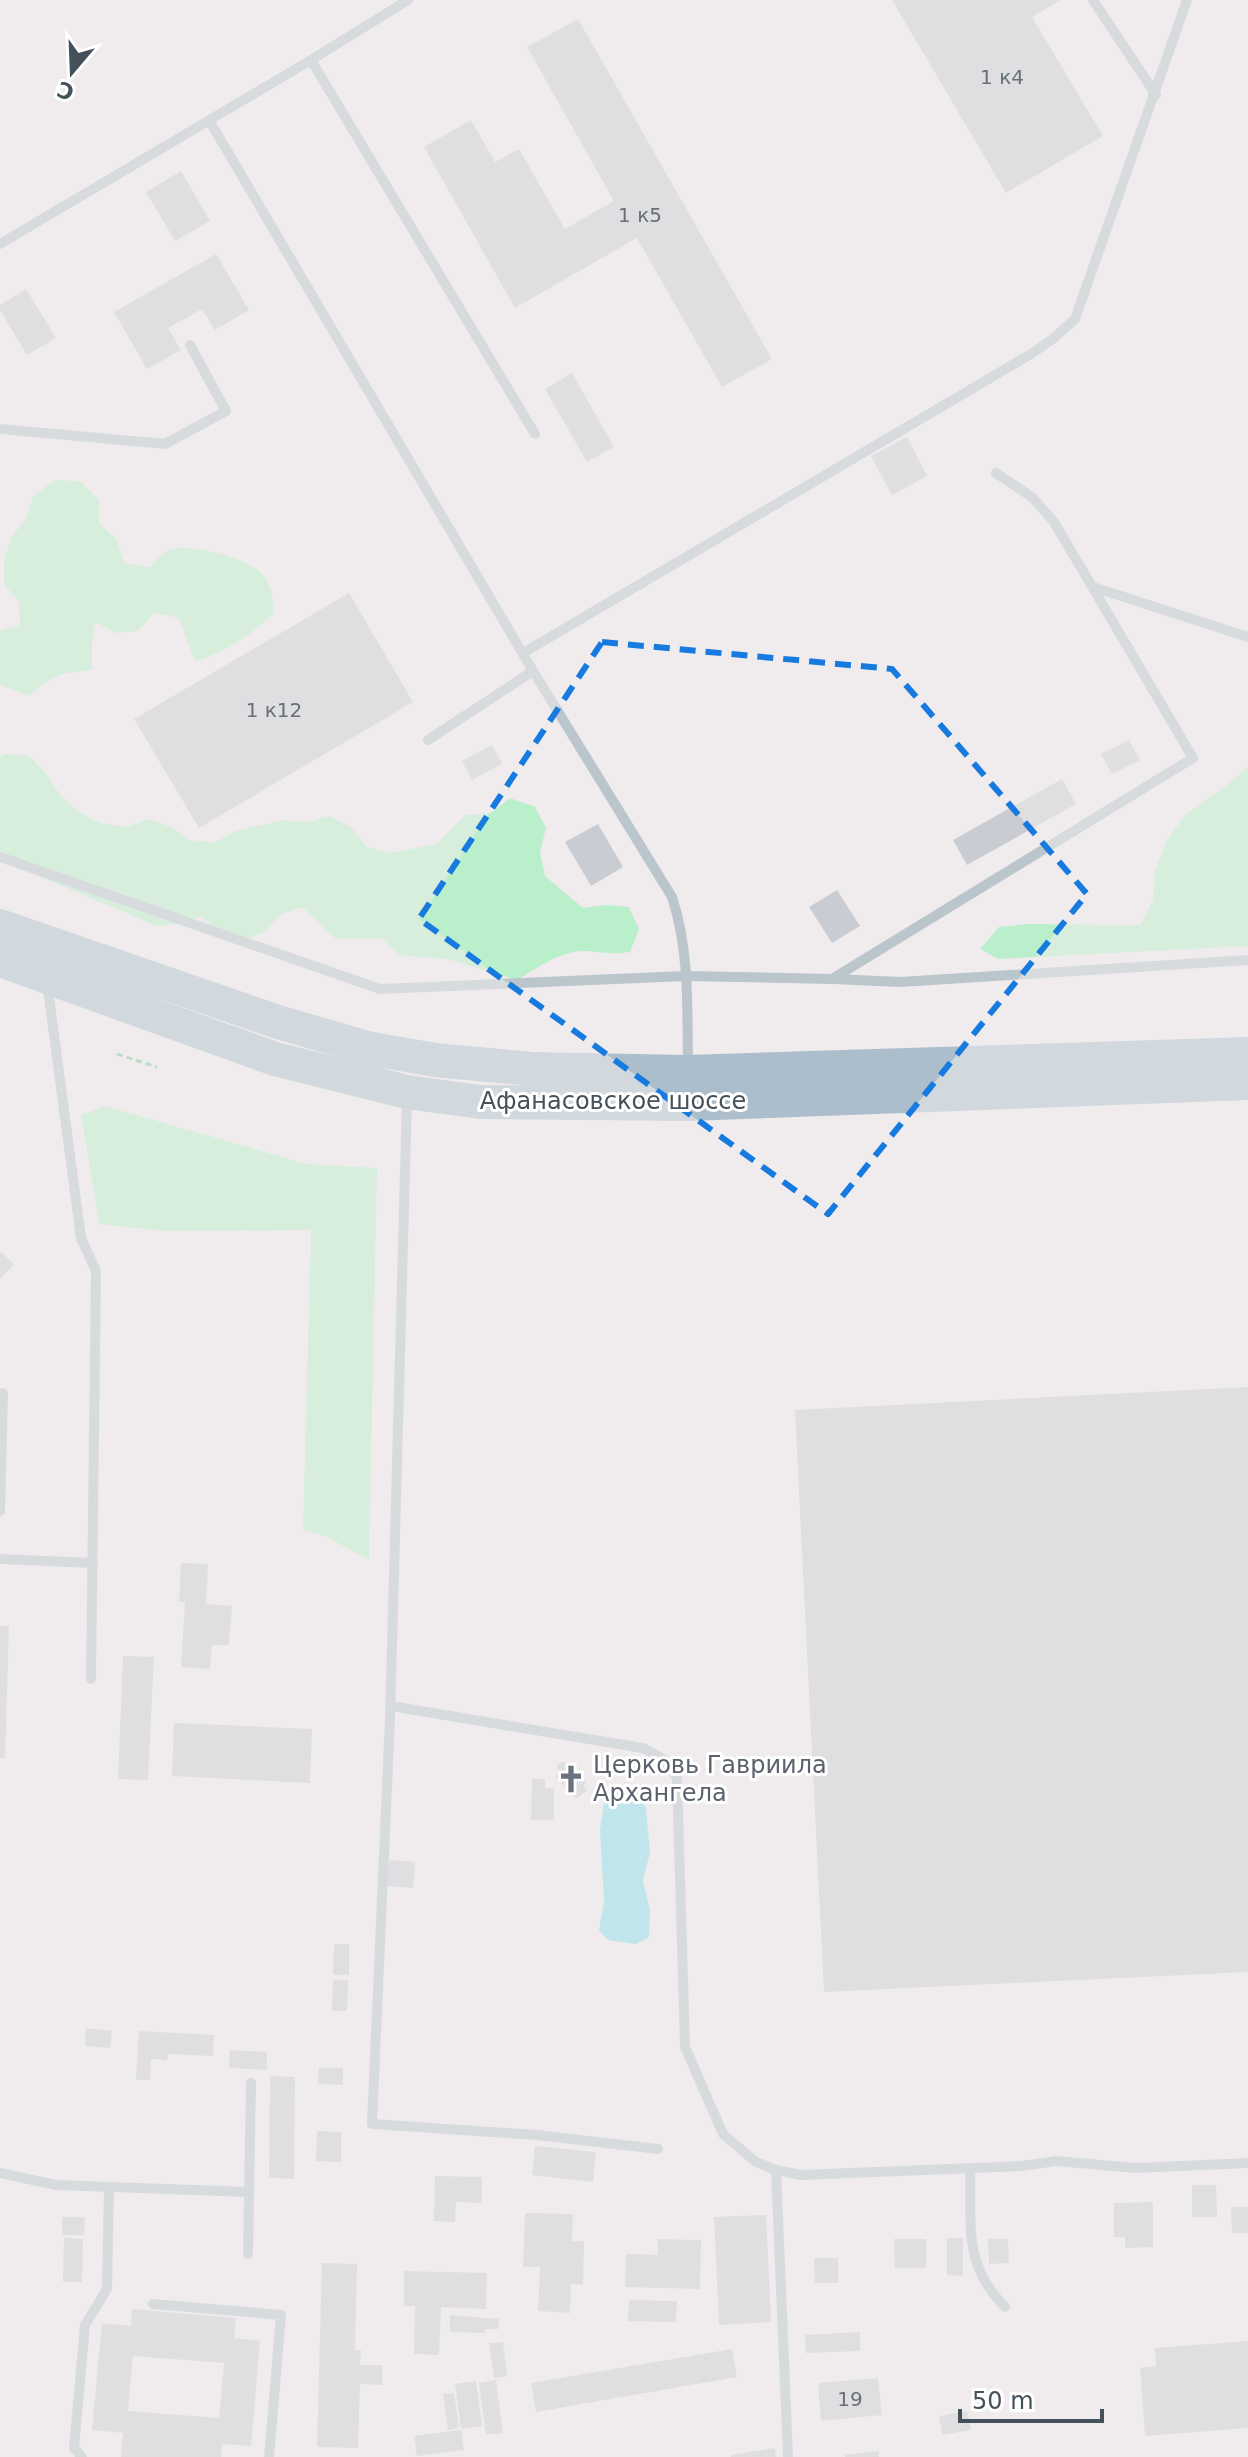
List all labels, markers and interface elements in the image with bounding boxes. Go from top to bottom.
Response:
north arrow [32,32,112,112]
house number: 1 к4 [980,65,1024,89]
text: С [54,76,77,105]
house number: 1 к5 [618,203,662,227]
house number: 1 к12 [246,698,302,722]
street label: Афанасовское шоссе [480,1087,746,1115]
place label: Церковь Гавриила Архангела [593,1751,827,1807]
church icon: Церковь Гавриила Архангела [556,1764,586,1794]
scale bar [960,2373,1102,2423]
house number: 19 [837,2387,863,2411]
text: 50 m [972,2387,1034,2415]

